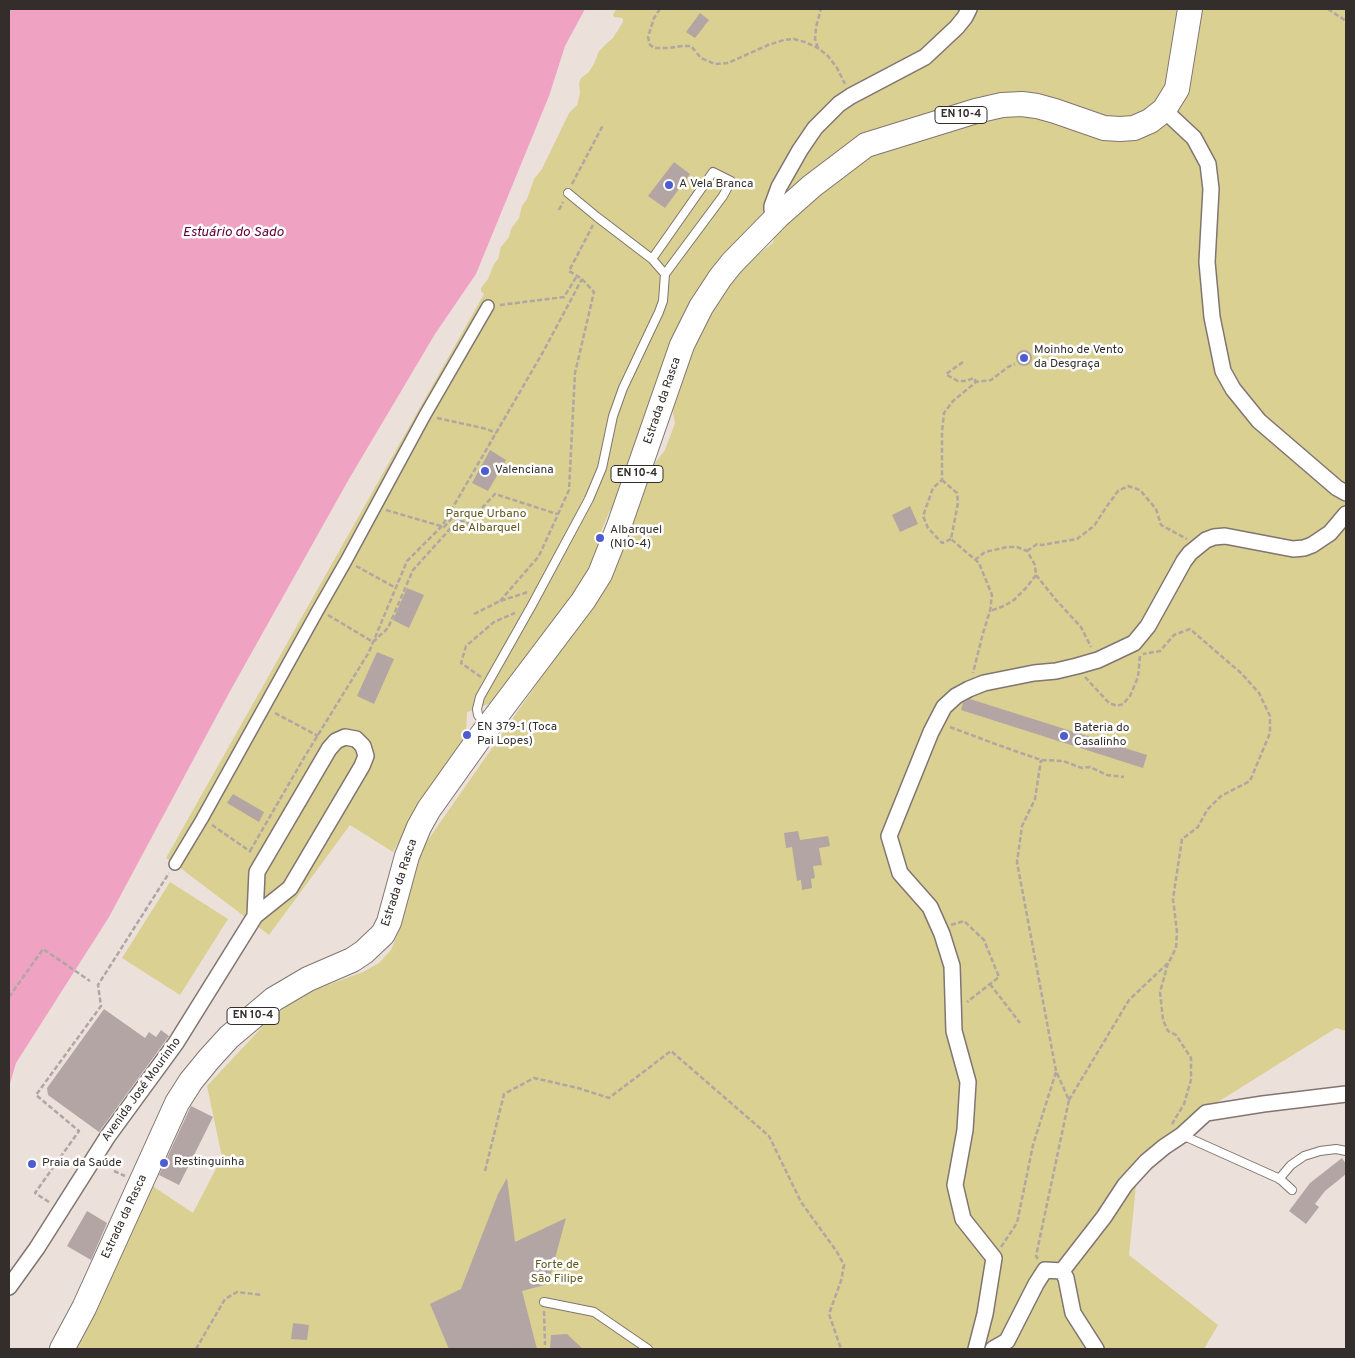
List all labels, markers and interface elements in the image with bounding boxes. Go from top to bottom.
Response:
road number: EN 10-4 [935,106,987,124]
place label: A Vela Branca [679,178,753,192]
marker: A Vela Branca [663,179,675,191]
water label: Estuário do Sado [182,225,284,241]
place label: Moinho de Vento da Desgraça [1034,344,1124,372]
marker: Moinho de Vento da Desgraça [1018,352,1030,364]
street label: Estrada da Rasca [641,356,685,446]
place label: Valenciana [495,464,554,478]
marker: Valenciana [479,465,491,477]
road number: EN 10-4 [611,466,663,482]
park label: Parque Urbano de Albarquel [446,508,526,536]
place label: Albarquel (N10-4) [610,524,662,552]
marker: Albarquel (N10-4) [594,532,606,544]
place label: EN 379-1 (Toca Pai Lopes) [477,721,557,749]
place label: Bateria do Casalinho [1074,722,1129,750]
marker: EN 379-1 (Toca Pai Lopes) [461,729,473,741]
marker: Bateria do Casalinho [1058,730,1070,742]
street label: Estrada da Rasca [379,837,421,929]
road number: EN 10-4 [227,1008,279,1024]
street label: Avenida José Mourinho [99,1035,185,1145]
place label: Restinguinha [174,1156,244,1170]
place label: Praia da Saúde [42,1157,122,1171]
marker: Restinguinha [158,1157,170,1169]
marker: Praia da Saúde [26,1158,38,1170]
street label: Estrada da Rasca [99,1173,151,1261]
park label: Forte de São Filipe [531,1259,583,1287]

